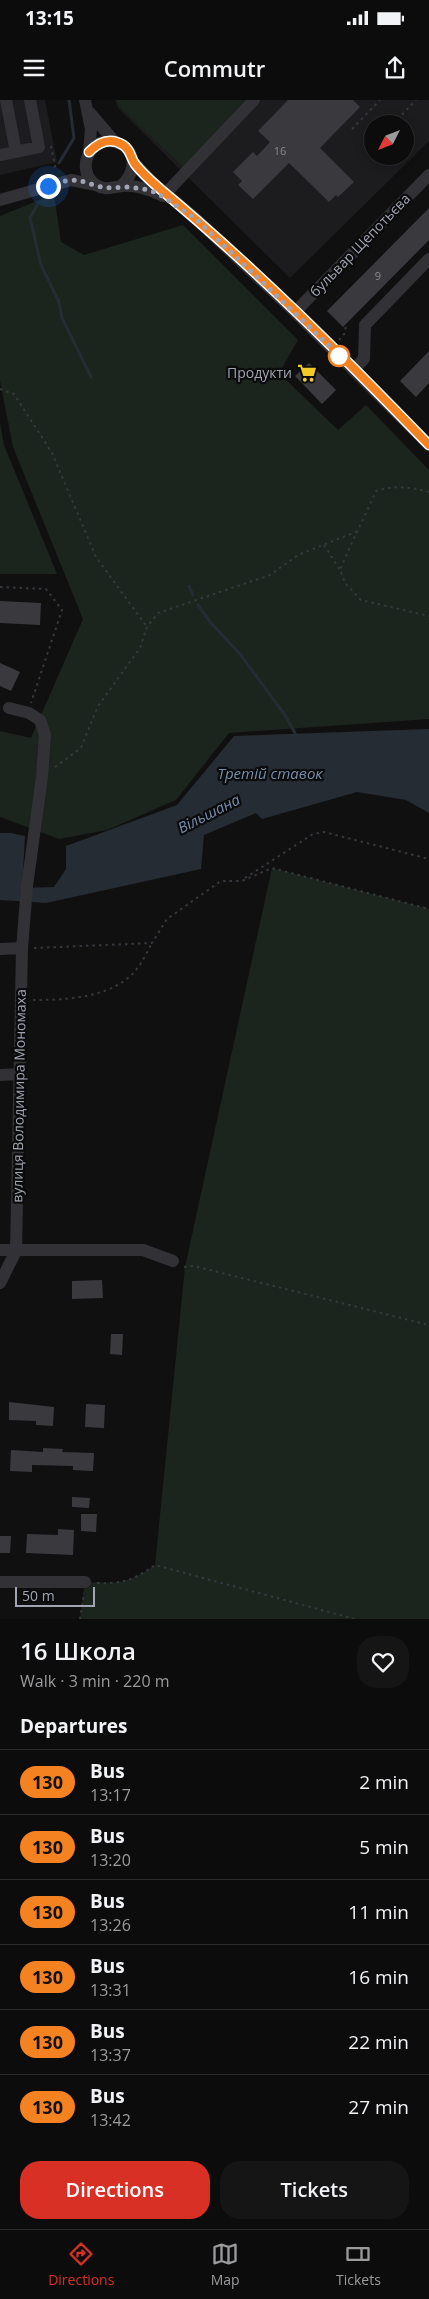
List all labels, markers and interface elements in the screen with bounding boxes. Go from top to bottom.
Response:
text: 13:15 [25,5,74,31]
text: Commutr [164,53,265,83]
icon: menu [20,54,48,82]
icon: share [381,54,409,82]
north arrow [364,115,414,165]
map controls [364,115,414,165]
house number: 16 [274,143,286,158]
your location [36,174,61,199]
street label: бульвар Щепотьєва [305,189,414,300]
house number: 9 [375,268,381,283]
unlabelled marker [328,345,350,367]
supermarket icon: Продукти [296,362,318,384]
place label: Продукти [227,363,292,382]
water label: Третій ставок [217,763,323,783]
water label: Вільшана [174,789,244,837]
street label: вулиця Володимира Мономаха [7,989,30,1203]
scale bar [15,1584,95,1607]
text: 50 m [22,1586,55,1605]
text: 16 Школа [20,1634,136,1667]
button: heart [357,1636,409,1688]
text: Walk · 3 min · 220 m [20,1670,170,1692]
text: Departures [20,1713,127,1739]
text: Bus [90,1758,125,1784]
text: 2 min [359,1769,409,1795]
text: 130 [32,1770,63,1794]
text: 13:17 [90,1784,131,1806]
text: Bus [90,1823,125,1849]
text: 5 min [359,1834,409,1860]
text: 130 [32,1835,63,1859]
text: 13:20 [90,1849,131,1871]
text: Bus [90,1888,125,1914]
text: 11 min [348,1899,409,1925]
text: 130 [32,1900,63,1924]
text: 13:26 [90,1914,131,1936]
text: Bus [90,1953,125,1979]
text: 16 min [348,1964,409,1990]
text: 130 [32,1965,63,1989]
text: 13:31 [90,1979,131,2001]
text: Bus [90,2018,125,2044]
text: 22 min [348,2029,409,2055]
text: 130 [32,2030,63,2054]
text: 13:37 [90,2044,131,2066]
text: Bus [90,2083,125,2109]
text: 27 min [348,2094,409,2120]
text: 130 [32,2095,63,2119]
text: 13:42 [90,2109,131,2131]
button: Directions [20,2161,210,2219]
button: Tickets [220,2161,409,2219]
tab: Directions [48,2240,114,2289]
tab: Map [211,2240,240,2289]
tab: Tickets [336,2240,381,2289]

